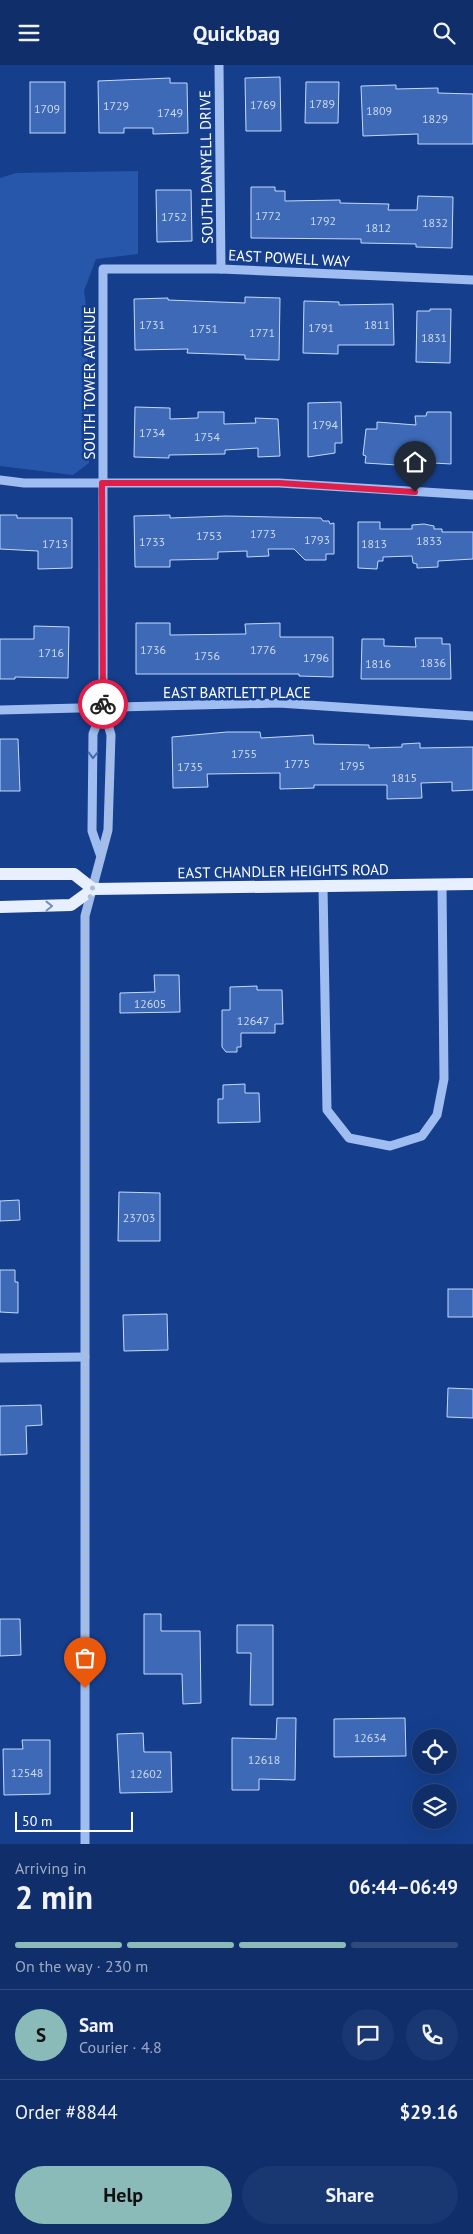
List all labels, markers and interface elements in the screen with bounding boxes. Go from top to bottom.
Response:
icon: menu [15,19,43,47]
text: Quickbag [193,19,280,47]
icon: search [430,19,458,47]
street label: SOUTH DANYELL DRIVE [195,90,217,244]
house number: 1789 [309,96,335,111]
house number: 1769 [250,97,276,112]
house number: 1729 [103,98,129,113]
house number: 1709 [34,101,60,116]
house number: 1809 [366,103,392,118]
house number: 1749 [157,105,183,120]
house number: 1829 [422,111,448,126]
house number: 1772 [255,208,281,223]
house number: 1752 [161,209,187,224]
house number: 1792 [310,213,336,228]
house number: 1832 [422,215,448,230]
house number: 1812 [365,220,391,235]
street label: EAST POWELL WAY [228,245,351,271]
street label: SOUTH TOWER AVENUE [80,306,99,460]
house number: 1731 [139,317,165,332]
house number: 1811 [364,317,390,332]
house number: 1791 [308,320,334,335]
house number: 1751 [192,321,218,336]
house number: 1771 [249,325,275,340]
house number: 1831 [421,330,447,345]
house number: 1794 [312,417,339,432]
house number: 1734 [139,425,166,440]
house number: 1754 [194,429,221,444]
pin [394,441,436,492]
icon: home [401,448,429,476]
house number: 1773 [250,526,276,541]
house number: 1753 [196,528,222,543]
house number: 1793 [304,532,330,547]
house number: 1833 [416,533,442,548]
house number: 1733 [139,534,165,549]
house number: 1713 [42,536,68,551]
house number: 1813 [361,536,387,551]
house number: 1736 [140,642,166,657]
house number: 1776 [250,642,276,657]
house number: 1716 [38,645,64,660]
house number: 1756 [194,648,220,663]
house number: 1796 [303,650,329,665]
house number: 1836 [420,655,446,670]
house number: 1816 [365,656,391,671]
courier [78,679,128,729]
street label: EAST BARTLETT PLACE [163,683,311,702]
icon: bike [89,690,117,718]
house number: 1755 [231,746,257,761]
one-way arrow [88,751,98,759]
house number: 1775 [284,756,310,771]
house number: 1795 [339,758,365,773]
house number: 1735 [177,759,203,774]
house number: 1815 [391,770,417,785]
street label: EAST CHANDLER HEIGHTS ROAD [177,860,389,882]
one-way arrow [45,901,53,911]
house number: 12605 [134,996,166,1011]
house number: 12647 [237,1013,269,1028]
house number: 23703 [123,1210,155,1225]
pin [64,1637,106,1688]
icon: bag [71,1644,99,1672]
map controls [412,1729,457,1829]
button: locate [412,1729,457,1774]
house number: 12634 [354,1730,387,1745]
house number: 12618 [248,1752,280,1767]
house number: 12548 [11,1765,43,1780]
house number: 12602 [130,1766,162,1781]
button: layers [412,1784,457,1829]
scale bar [15,1809,132,1832]
text: 50 m [22,1812,52,1830]
text: Arriving in [15,1858,86,1878]
text: 06:44–06:49 [349,1875,458,1899]
text: 2 min [15,1876,93,1918]
text: On the way · 230 m [15,1956,148,1976]
button: chat [342,2009,394,2061]
button: phone [406,2009,458,2061]
text: Sam [79,2013,114,2037]
text: S [36,2023,46,2047]
text: Courier · 4.8 [79,2037,162,2057]
text: Order #8844 [15,2100,118,2124]
text: $29.16 [399,2100,458,2124]
button: Help [15,2166,232,2224]
button: Share [242,2166,458,2224]

